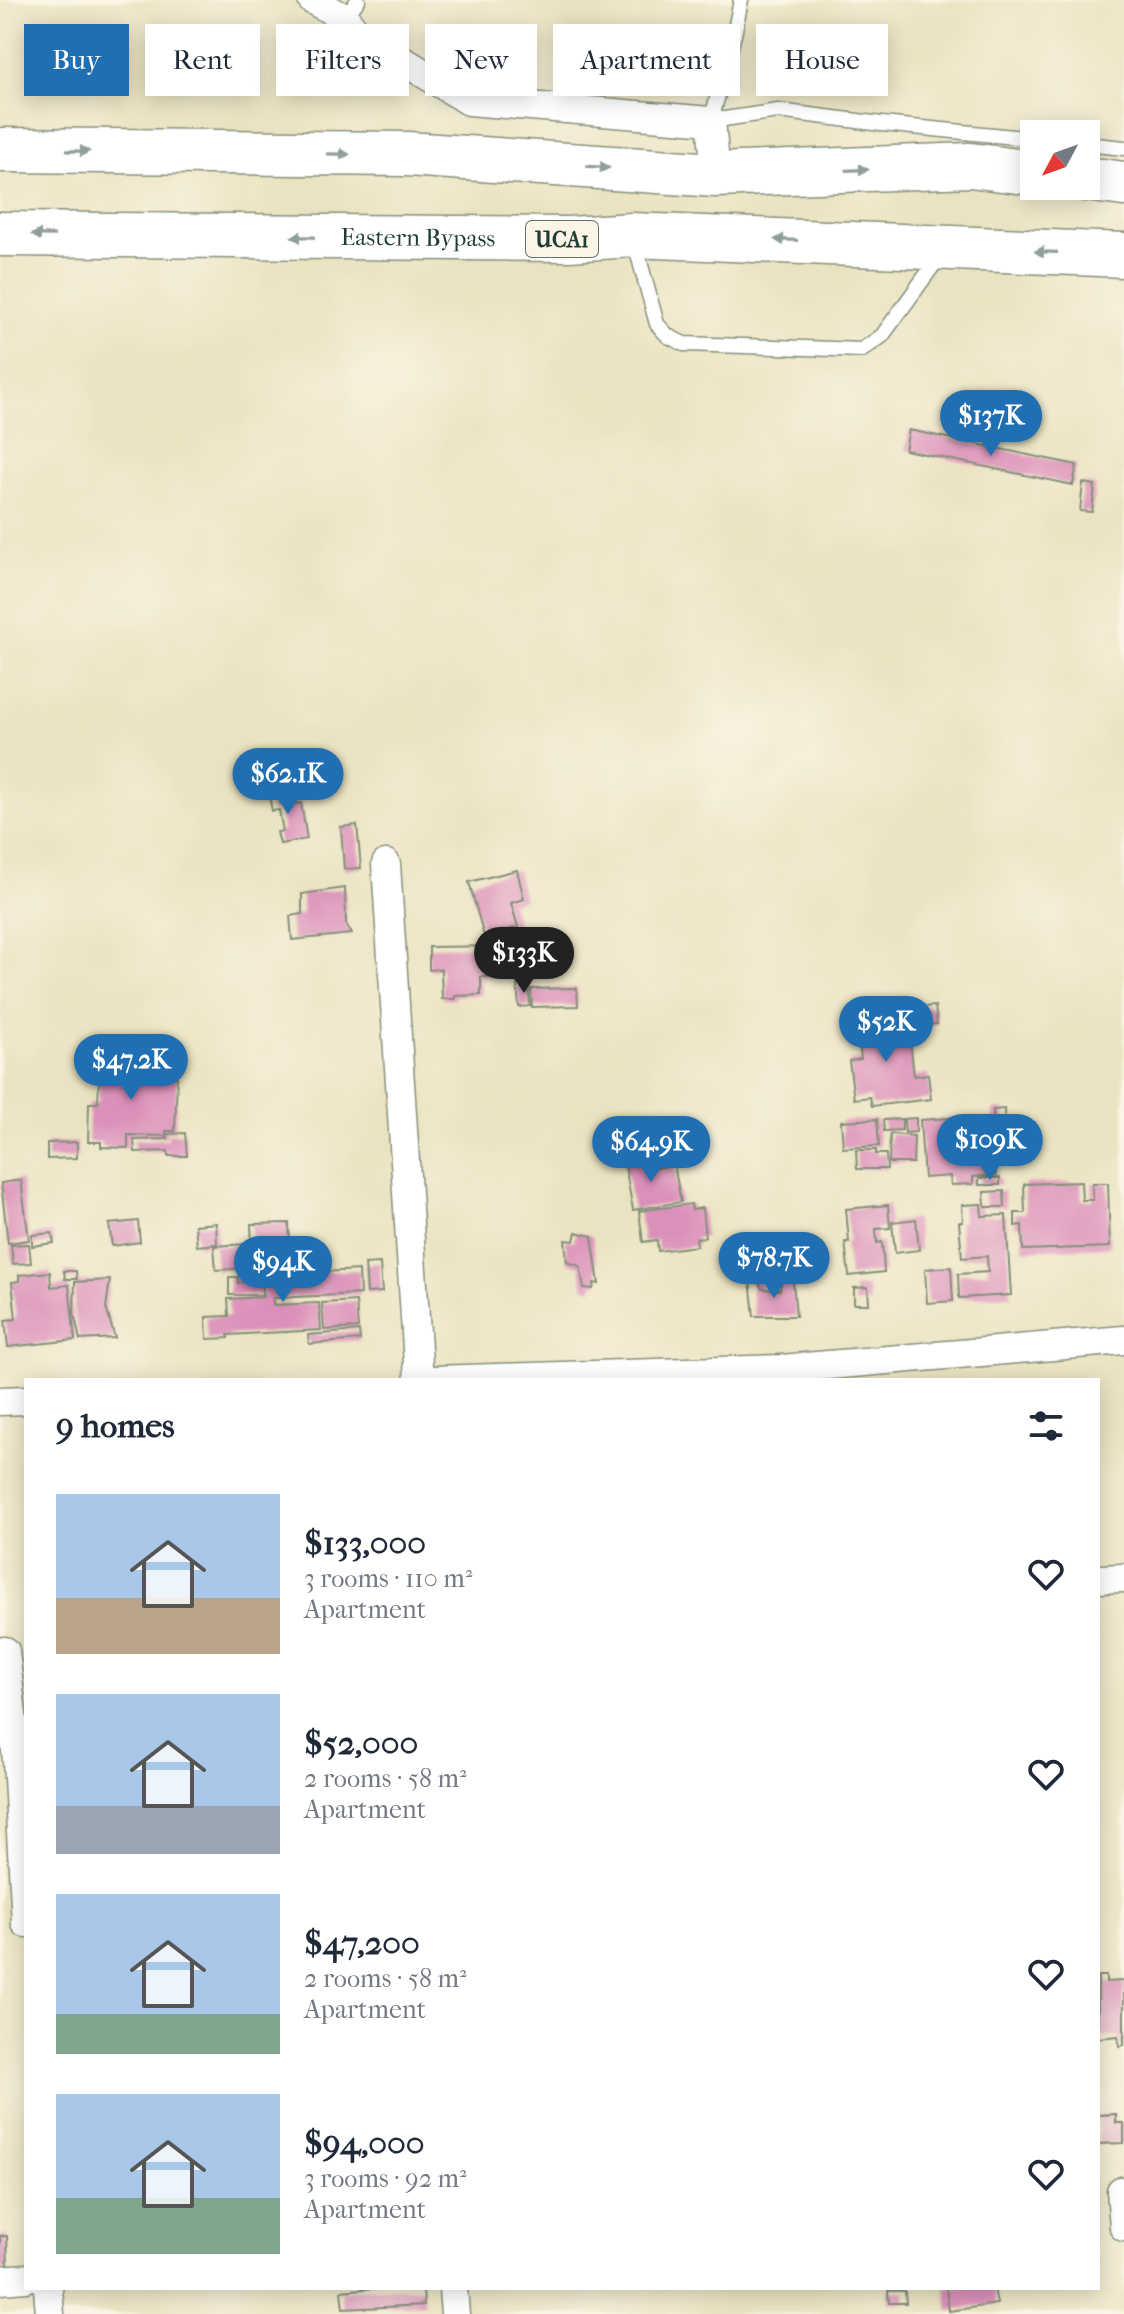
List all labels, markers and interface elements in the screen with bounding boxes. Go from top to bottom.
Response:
chip: Buy [24,24,129,96]
chip: Rent [145,24,260,96]
chip: Filters [276,24,409,96]
chip: New [425,24,537,96]
chip: Apartment [553,24,740,96]
chip: House [756,24,888,96]
north arrow [1020,120,1100,200]
map controls [1020,120,1100,200]
one-way arrow [66,145,91,157]
one-way arrow [326,147,351,160]
one-way arrow [586,161,611,174]
one-way arrow [845,163,870,176]
road number: UCA1 [526,221,598,257]
street label: Eastern Bypass [341,223,496,252]
one-way arrow [30,229,55,241]
one-way arrow [290,231,315,244]
one-way arrow [773,233,798,246]
one-way arrow [1033,246,1058,258]
pin: $137K [935,390,1047,458]
text: $137K [958,400,1024,431]
pin: $62.1K [223,748,353,816]
text: $62.1K [251,758,325,789]
pin: $133K [468,927,580,995]
text: $133K [492,937,556,968]
pin: $52K [839,996,933,1064]
text: $52K [857,1006,915,1037]
pin: $47.2K [66,1034,196,1102]
text: $47.2K [92,1044,170,1075]
pin: $109K [934,1114,1046,1182]
pin: $64.9K [586,1116,716,1184]
text: $109K [955,1124,1025,1155]
text: $64.9K [610,1126,692,1157]
pin: $78.7K [709,1232,839,1300]
pin: $94K [236,1236,330,1304]
text: $78.7K [737,1242,811,1273]
text: $94K [252,1246,314,1277]
icon: filters [1024,1404,1068,1448]
text: 9 homes [56,1406,175,1446]
text: $133,000 [304,1523,426,1563]
icon: home [120,1526,216,1622]
icon: heart [1024,1552,1068,1596]
text: 3 rooms · 110 m² [304,1563,472,1594]
text: Apartment [304,1594,426,1625]
text: $52,000 [304,1723,418,1763]
icon: home [120,1726,216,1822]
icon: heart [1024,1752,1068,1796]
text: 2 rooms · 58 m² [304,1763,467,1794]
text: Apartment [304,1794,426,1825]
text: $47,200 [304,1923,420,1963]
icon: home [120,1926,216,2022]
icon: heart [1024,1952,1068,1996]
text: 2 rooms · 58 m² [304,1963,467,1994]
text: Apartment [304,1994,426,2025]
text: $94,000 [304,2123,425,2163]
icon: home [120,2126,216,2222]
icon: heart [1024,2152,1068,2196]
text: 3 rooms · 92 m² [304,2163,467,2194]
text: Apartment [304,2194,426,2225]

